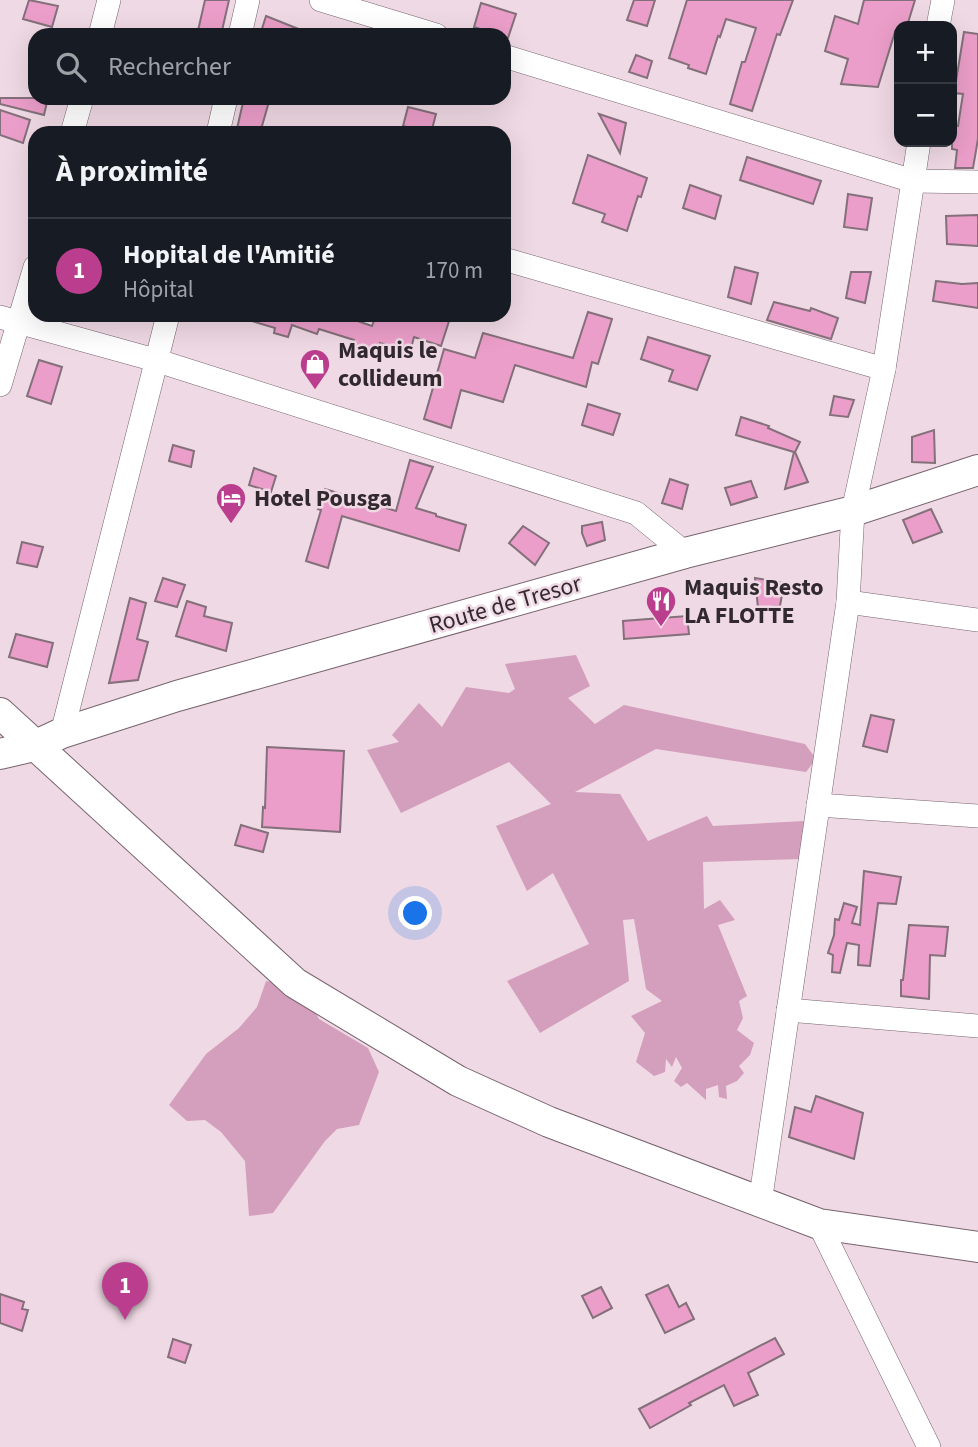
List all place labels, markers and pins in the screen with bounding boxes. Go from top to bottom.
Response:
place label: Maquis le collideum [338,333,443,396]
shop icon: Maquis le collideum [298,347,332,391]
hotel icon: Hotel Pousga [214,481,248,525]
place label: Hotel Pousga [254,481,392,516]
place label: Maquis Resto LA FLOTTE [684,570,824,633]
restaurant icon: Maquis Resto LA FLOTTE [644,584,678,628]
pin: 1 [102,1262,148,1320]

